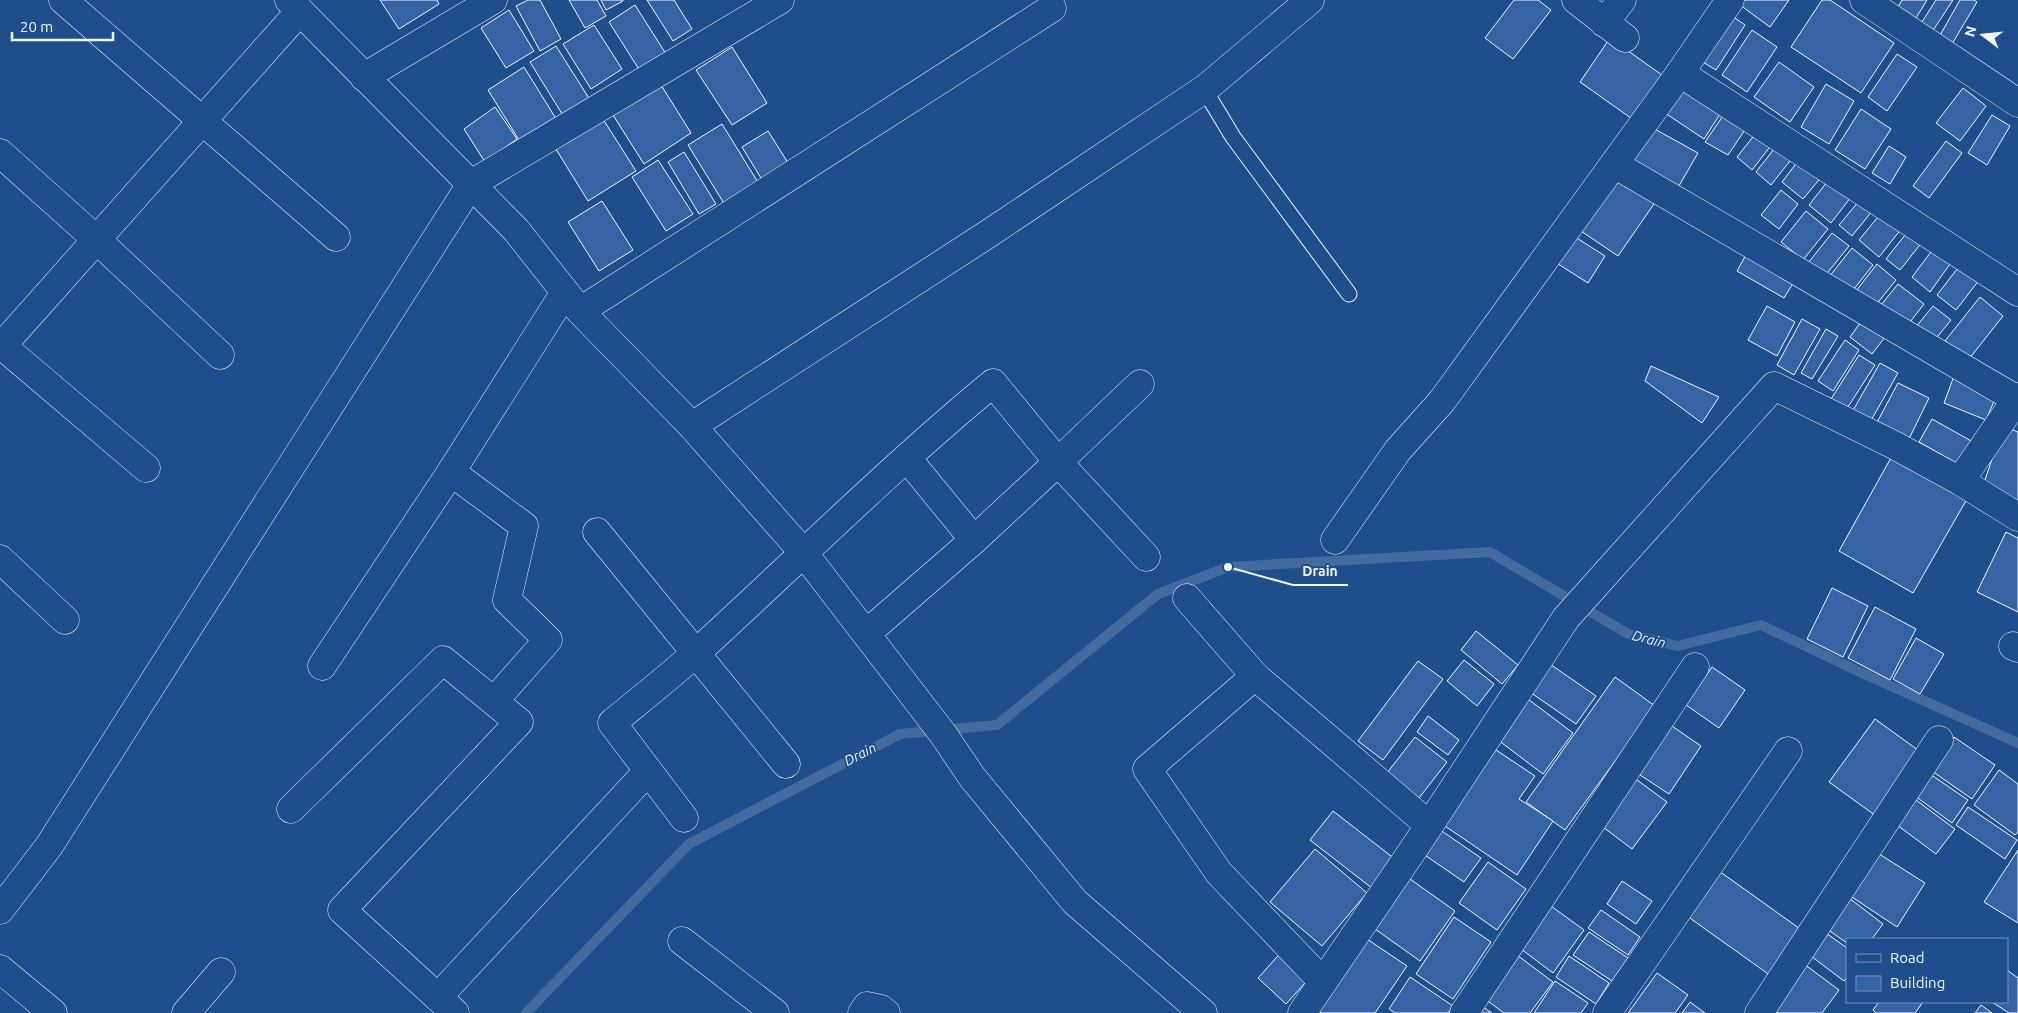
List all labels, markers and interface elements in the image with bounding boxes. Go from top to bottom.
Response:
scale bar [12,10,114,42]
north arrow [1958,10,2008,60]
text: 20 m [20,18,53,35]
text: N [1961,24,1980,39]
callout: Drain [1293,556,1348,585]
text: Drain [1302,563,1338,579]
water label: Drain [1631,627,1667,651]
water label: Drain [841,739,879,769]
legend [1846,938,2008,1003]
text: Road [1890,949,1925,966]
text: Building [1890,974,1945,991]

